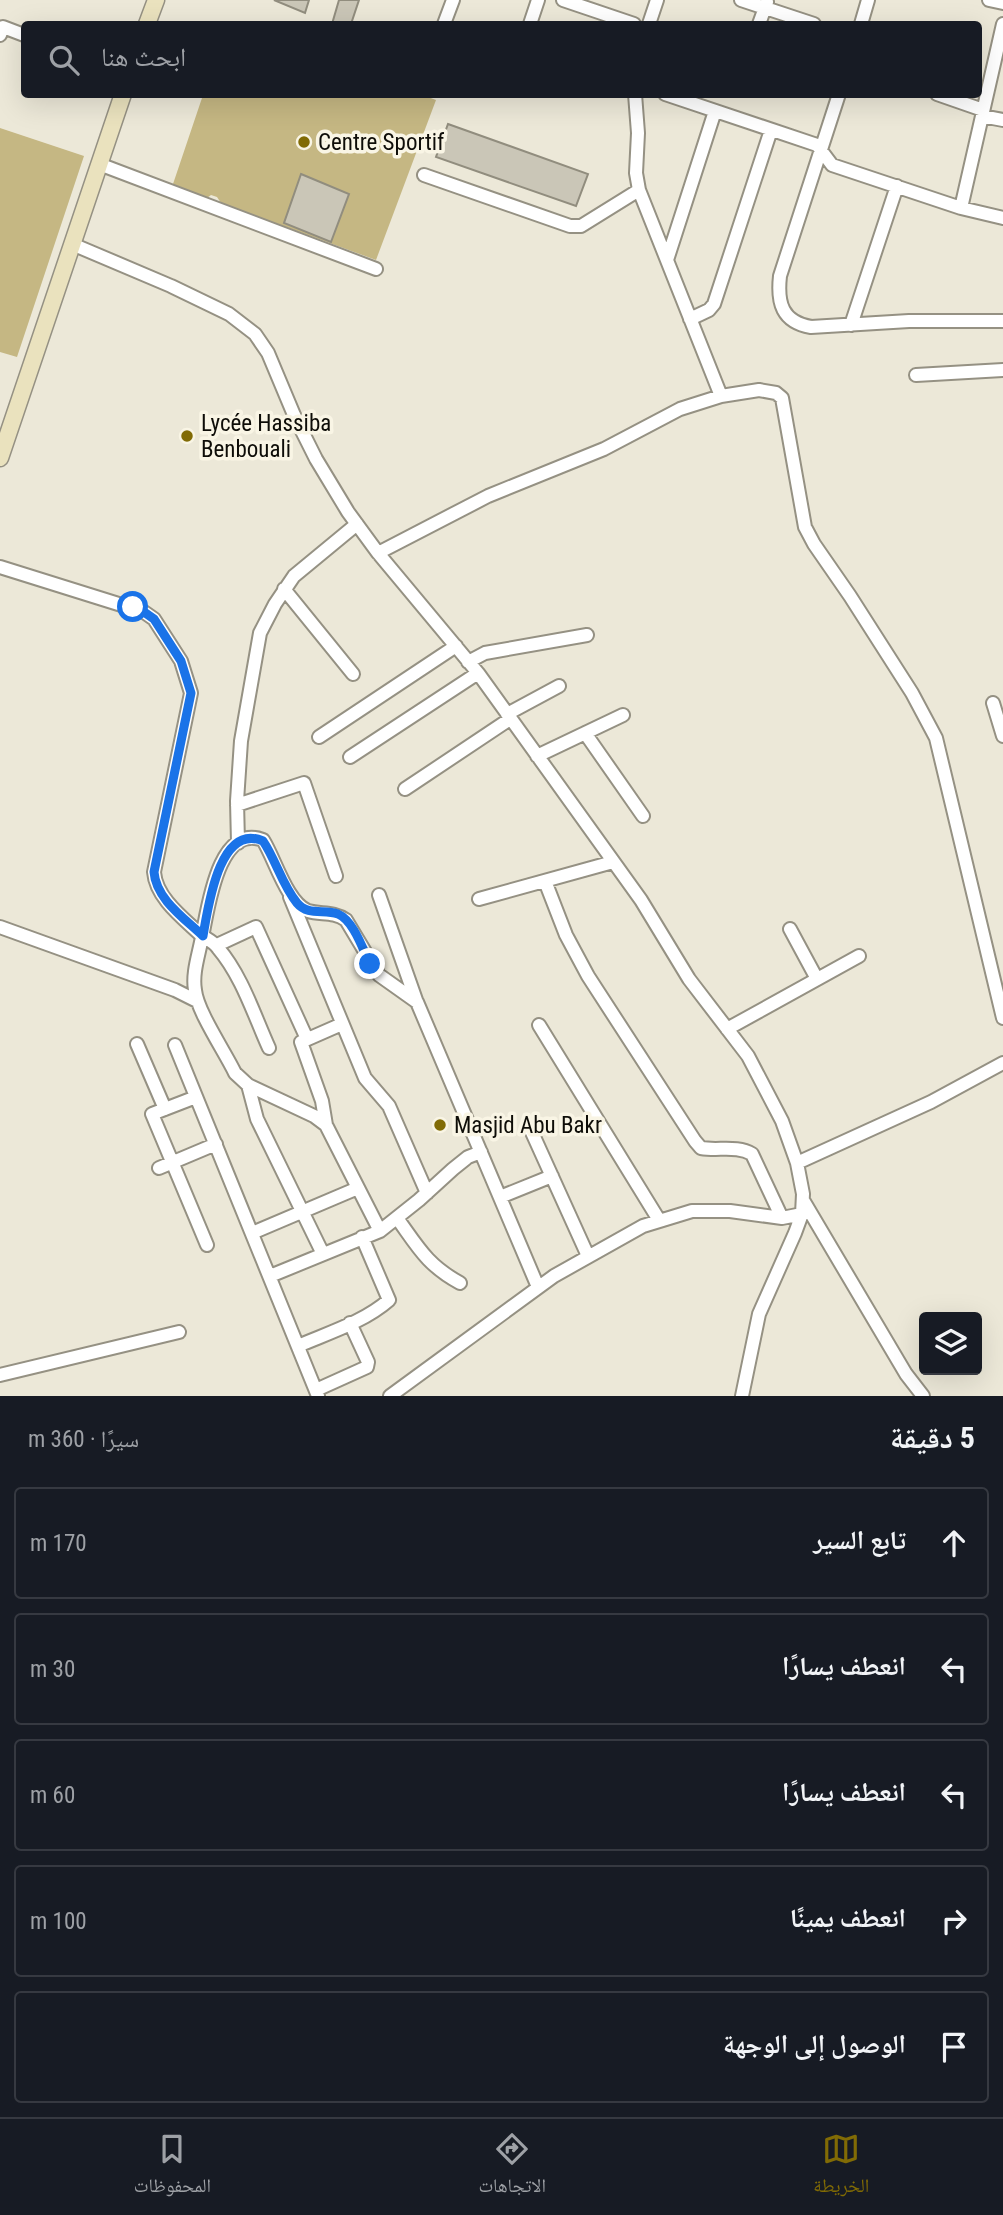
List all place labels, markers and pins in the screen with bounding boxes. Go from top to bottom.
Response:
place label: Centre Sportif [318,129,445,156]
marker: Centre Sportif [296,134,312,150]
place label: Lycée Hassiba Benbouali [201,410,331,463]
marker: Lycée Hassiba Benbouali [179,428,195,444]
place label: Masjid Abu Bakr [454,1112,602,1139]
marker: Masjid Abu Bakr [432,1117,448,1133]

